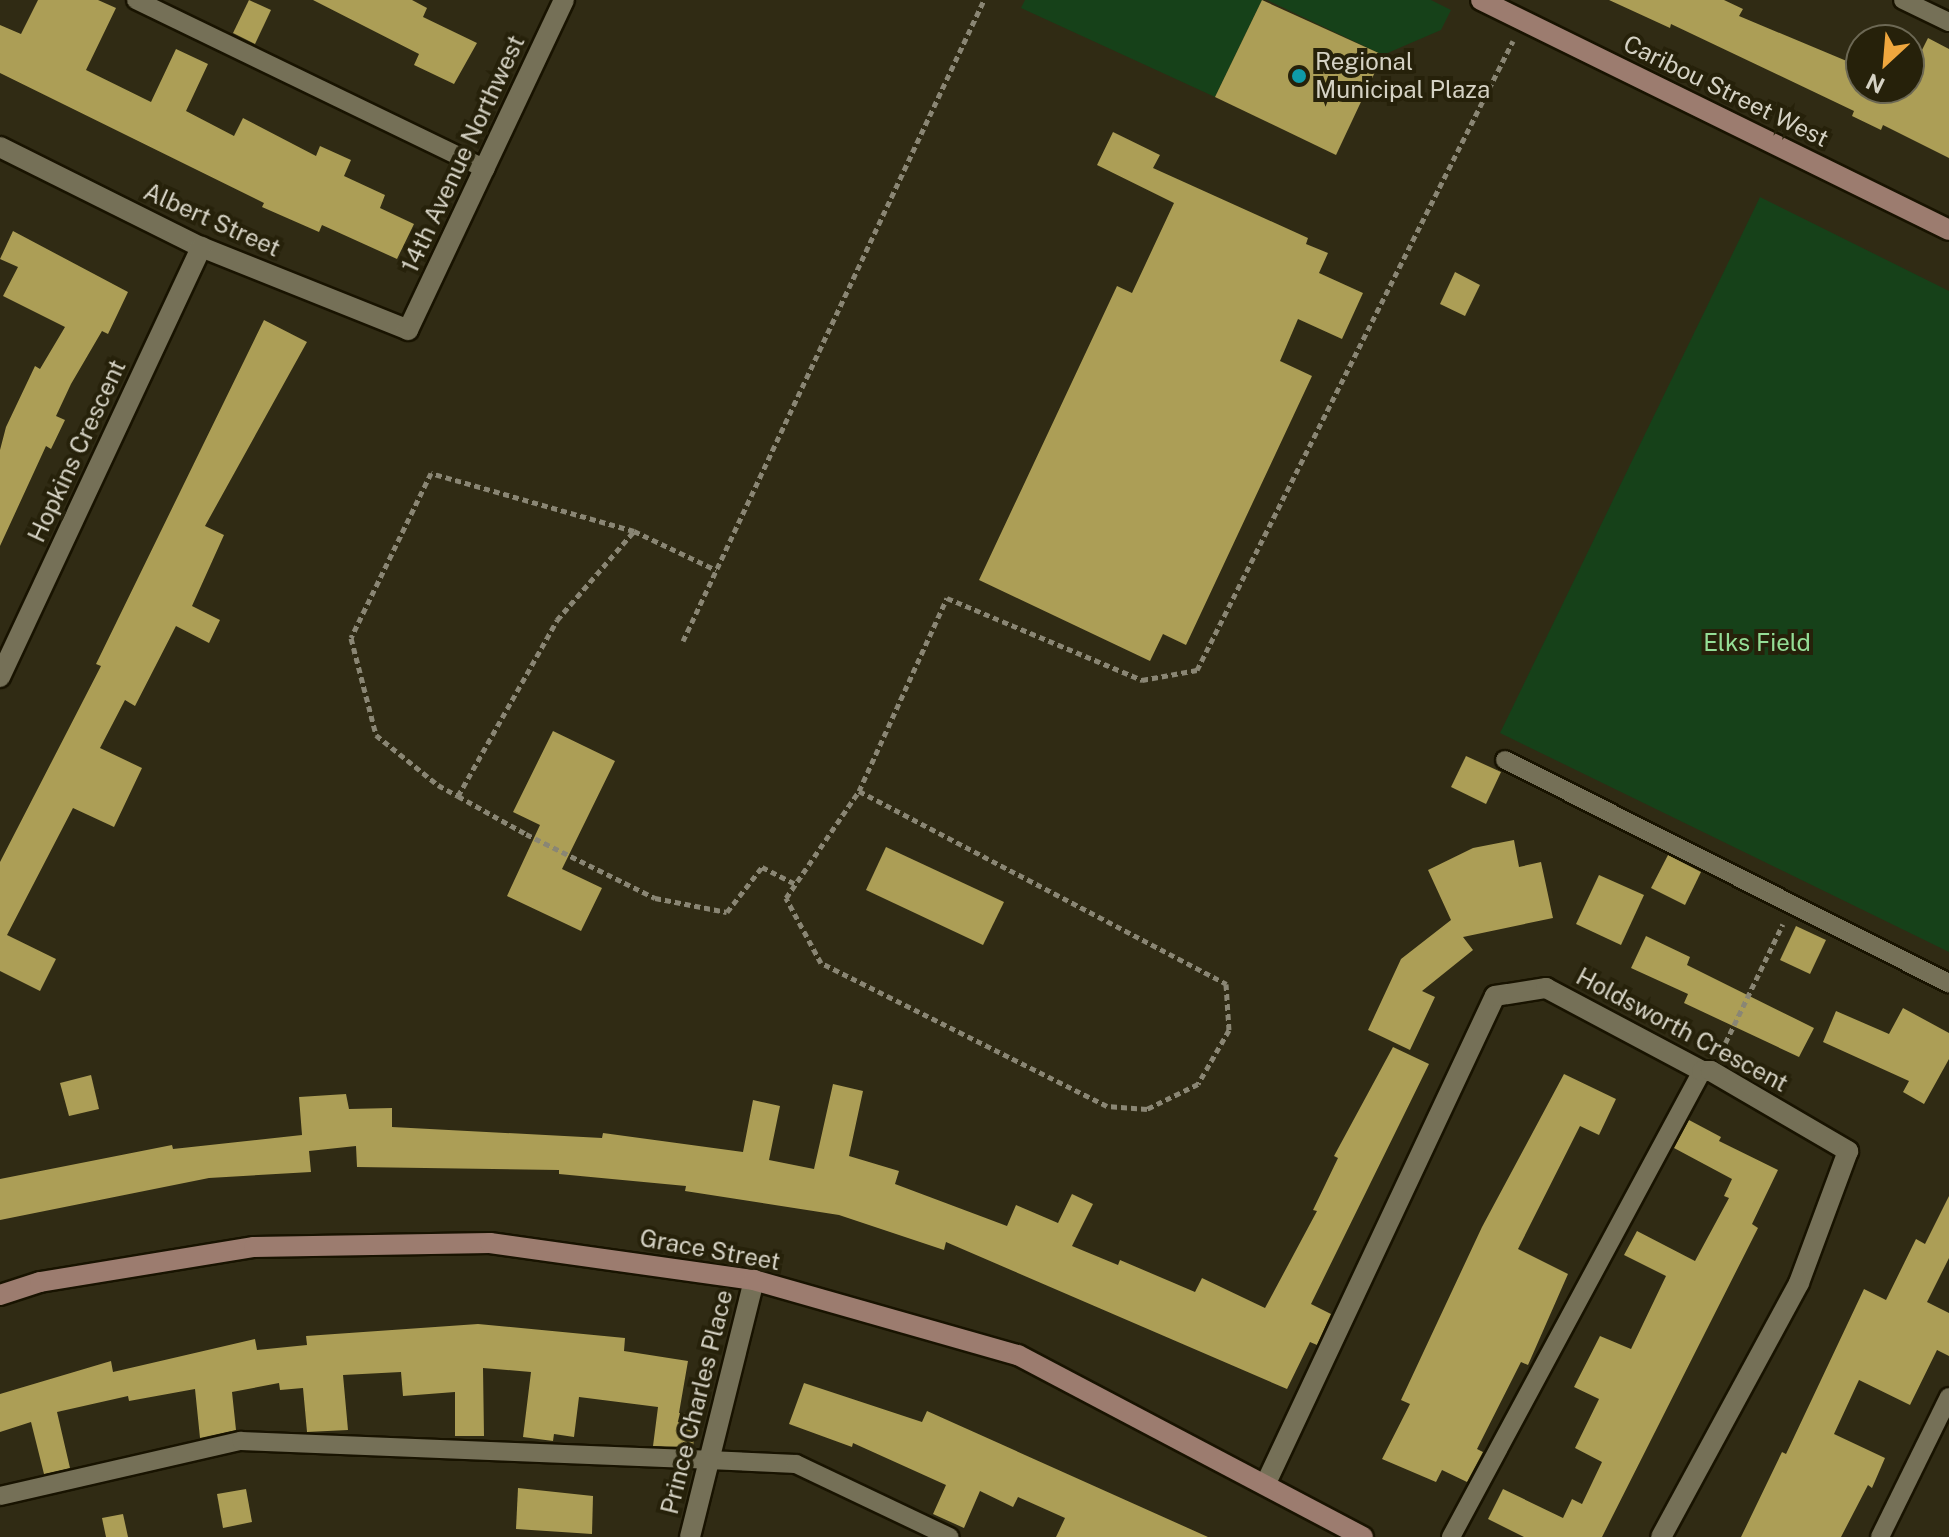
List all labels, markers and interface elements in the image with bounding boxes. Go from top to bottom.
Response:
north arrow [1845,24,1925,104]
street label: Caribou Street West [1618,29,1834,153]
street label: 14th Avenue Northwest [395,31,531,277]
place label: Regional Municipal Plaza [1315,48,1490,104]
marker: Regional Municipal Plaza [1290,67,1308,85]
text: N [1862,68,1889,99]
street label: Albert Street [139,177,285,263]
street label: Hopkins Crescent [22,355,132,547]
park label: Elks Field [1703,629,1811,657]
street label: Holdsworth Crescent [1571,962,1793,1098]
street label: Grace Street [637,1223,783,1277]
street label: Prince Charles Place [655,1287,739,1517]

